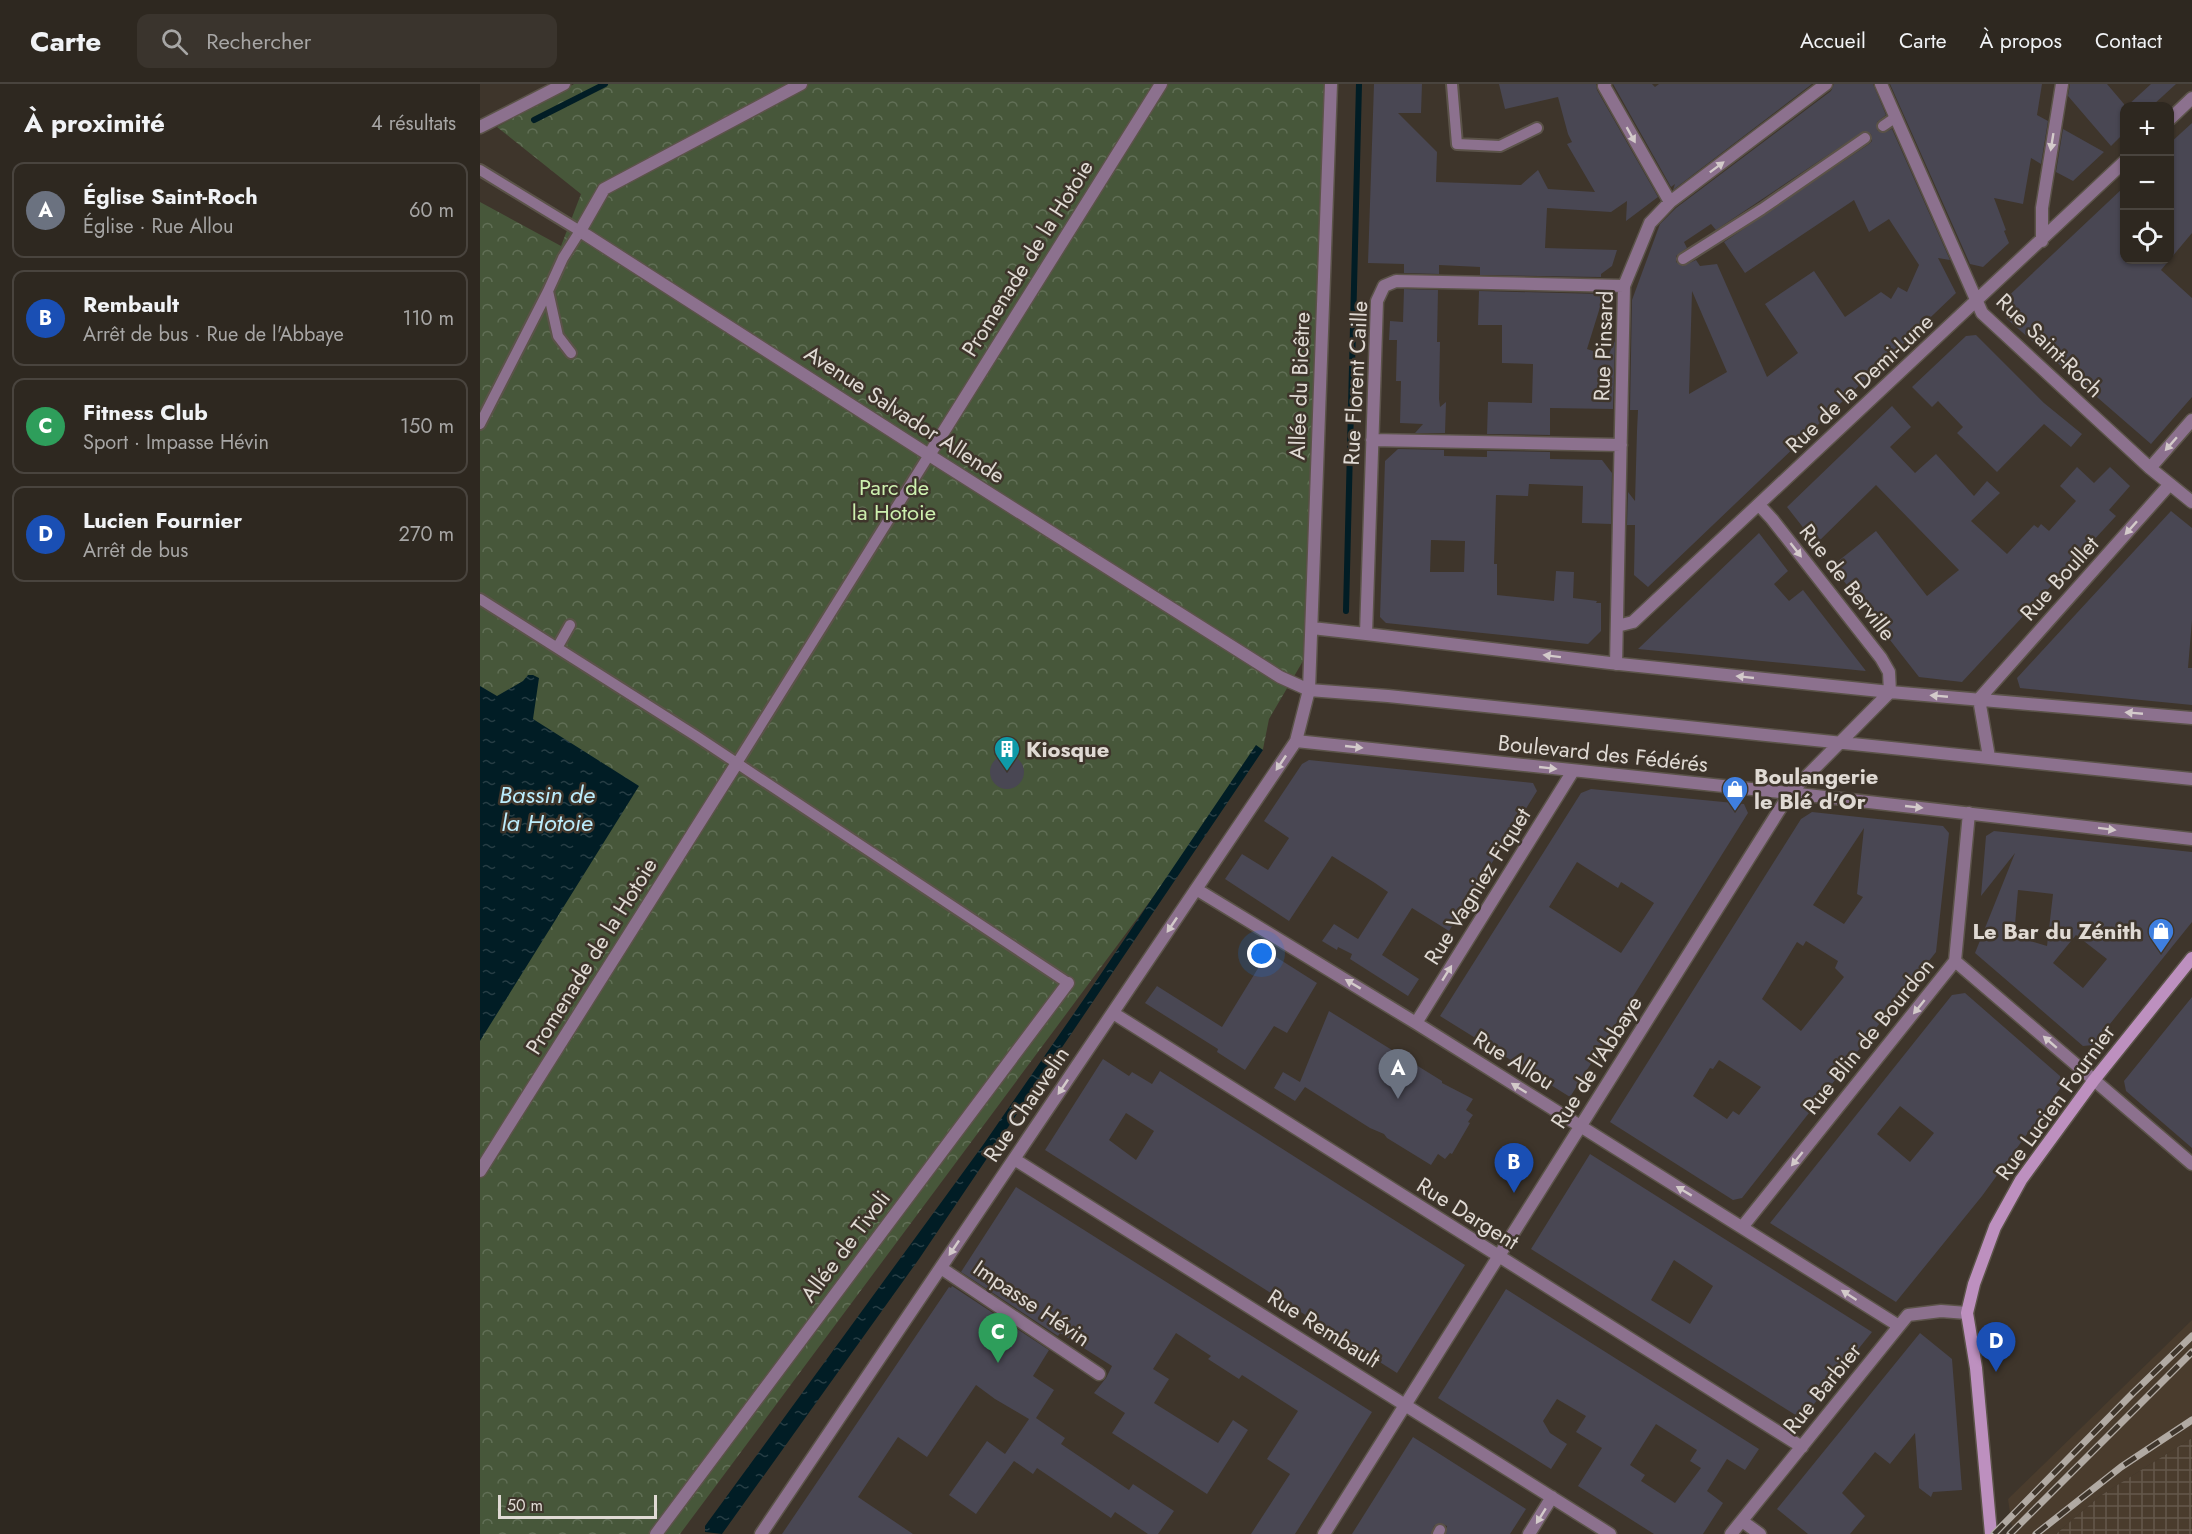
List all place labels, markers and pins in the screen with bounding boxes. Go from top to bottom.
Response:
place label: Kiosque [1026,733,1109,765]
building icon: Kiosque [992,734,1022,772]
place label: Boulangerie le Blé d'Or [1754,760,1878,817]
shop icon: Boulangerie le Blé d'Or [1720,774,1750,812]
place label: Le Bar du Zénith [1972,915,2142,947]
shop icon: Le Bar du Zénith [2146,916,2176,954]
pin: A [1378,1050,1418,1099]
pin: B [1494,1144,1534,1193]
pin: C [978,1314,1018,1363]
pin: D [1976,1322,2016,1372]

